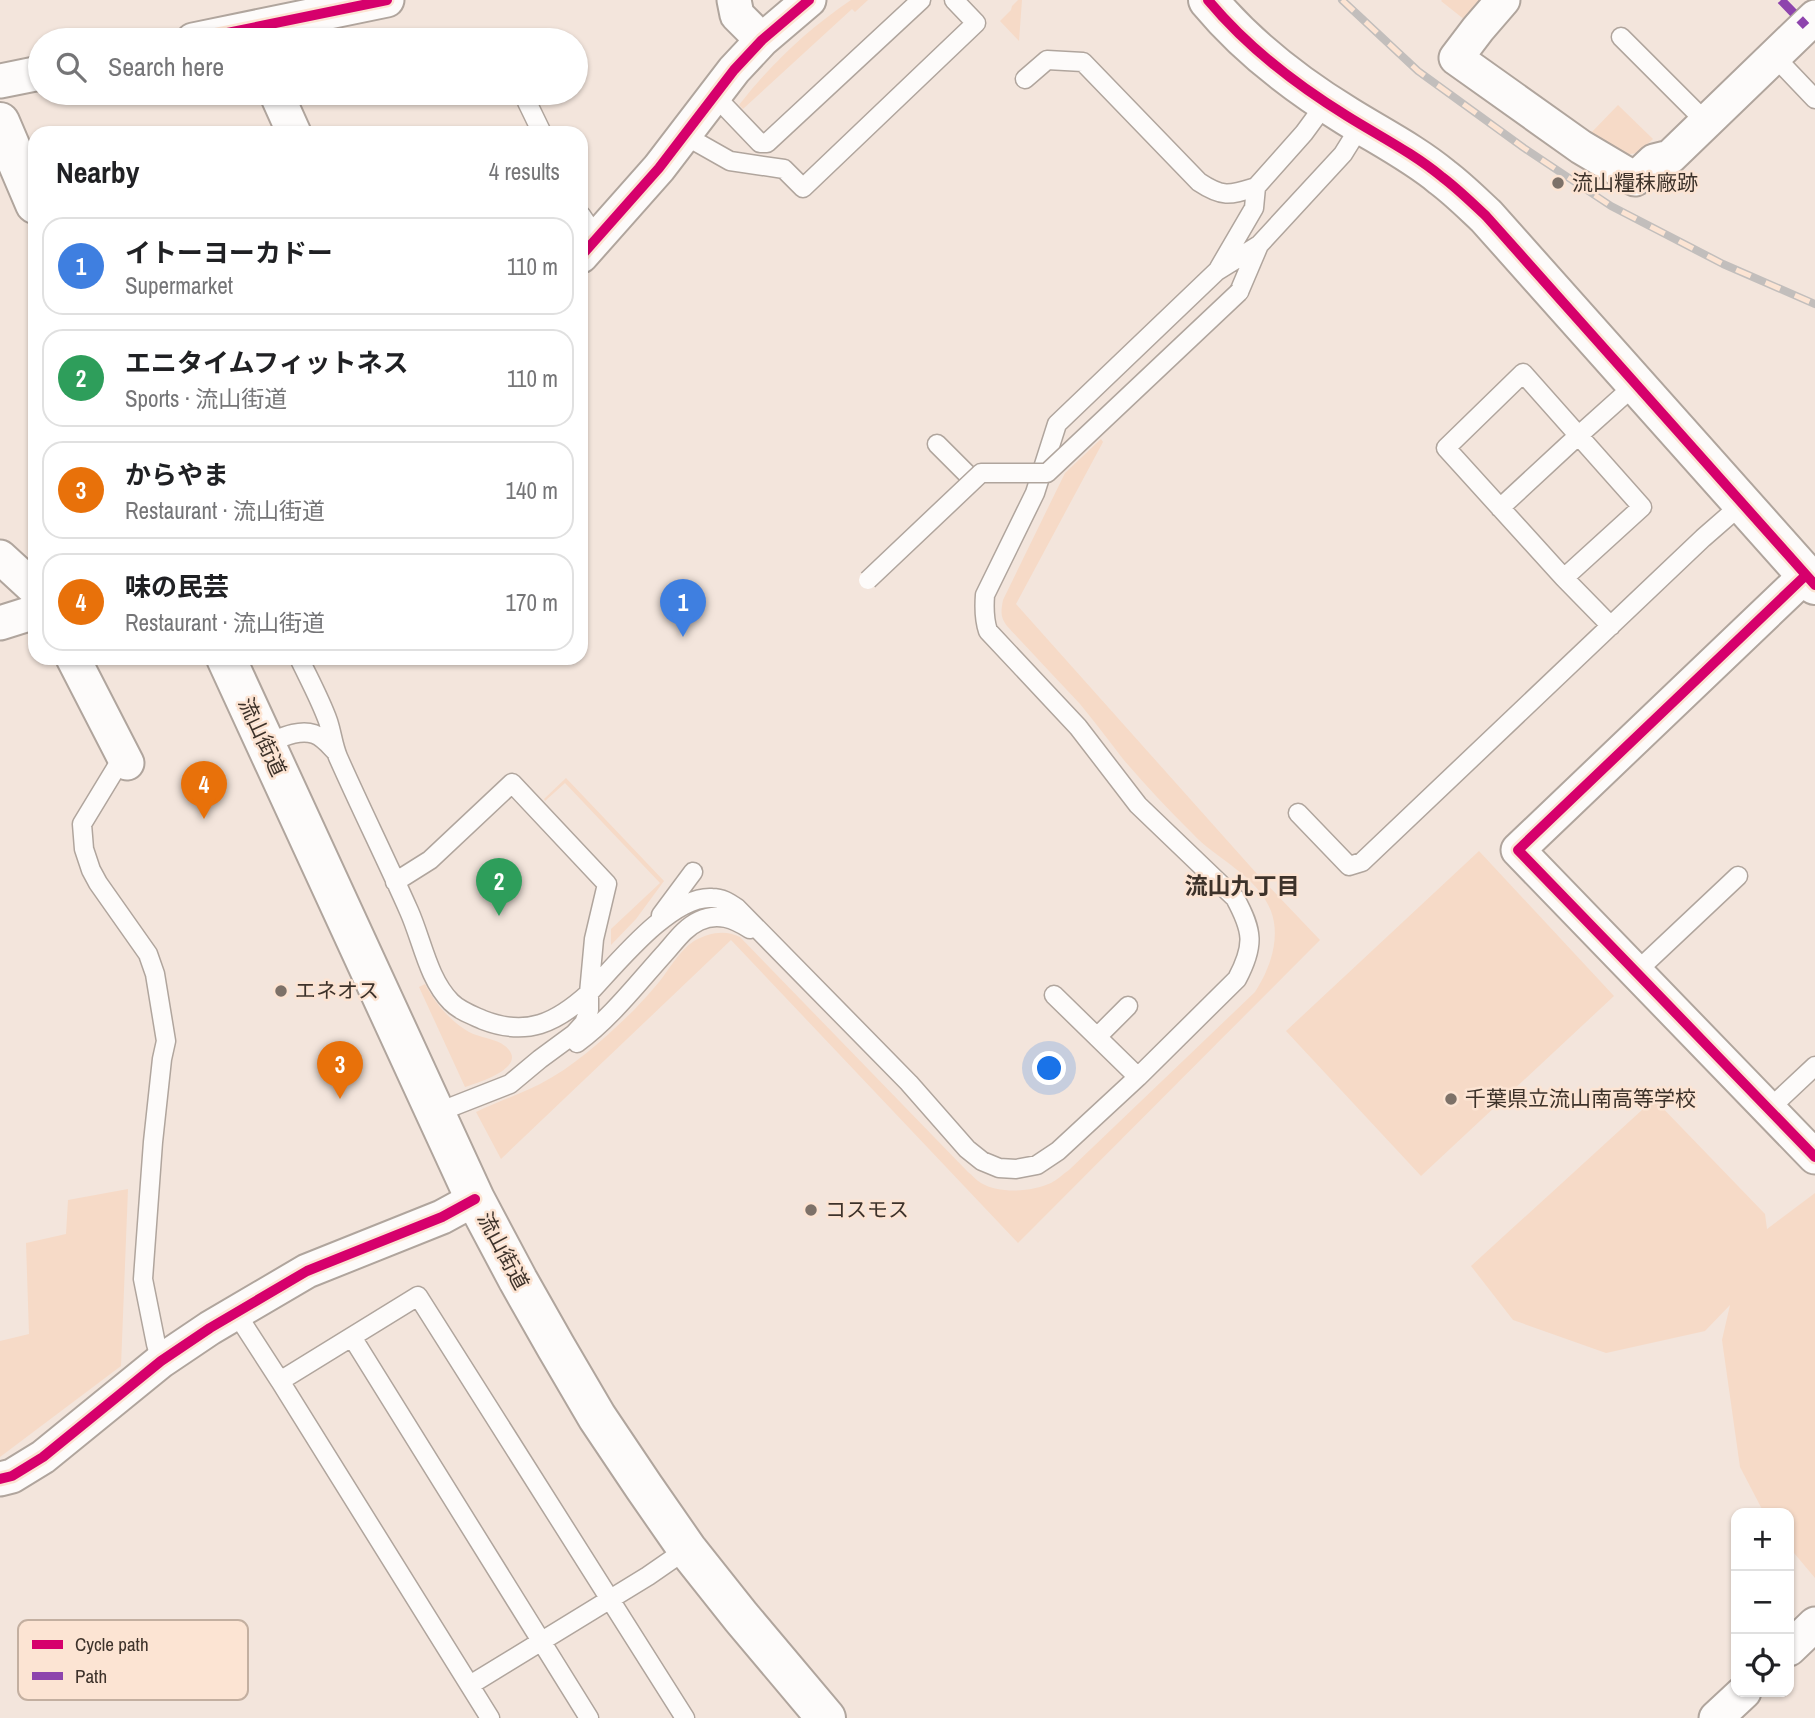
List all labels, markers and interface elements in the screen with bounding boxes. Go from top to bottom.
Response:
search box [28,28,588,105]
icon: search [52,48,90,86]
text: Search here [108,49,224,84]
text: Nearby [56,152,139,192]
text: 4 results [489,156,560,187]
place label: 流山糧秣廠跡 [1572,168,1698,197]
marker: 流山糧秣廠跡 [1550,175,1566,191]
text: イトーヨーカドー [125,235,333,270]
text: 1 [76,251,86,282]
text: 110 m [507,251,558,282]
text: Supermarket [125,270,233,301]
text: エニタイムフィットネス [125,345,408,380]
text: 2 [76,363,86,394]
text: 110 m [507,363,558,394]
text: Sports · 流山街道 [125,383,287,414]
text: からやま [125,457,229,492]
text: 3 [76,475,86,506]
text: 140 m [506,475,558,506]
text: Restaurant · 流山街道 [125,495,325,526]
text: 味の民芸 [125,569,229,604]
pin: 1 [660,579,706,637]
text: 4 [76,587,86,618]
text: 170 m [506,587,558,618]
text: Restaurant · 流山街道 [125,607,325,638]
street label: 流山街道 [232,693,293,781]
pin: 4 [181,761,227,819]
pin: 2 [476,858,522,916]
district label: 流山九丁目 [1185,870,1300,901]
place label: エネオス [295,976,379,1005]
marker: エネオス [273,983,289,999]
pin: 3 [317,1041,363,1099]
your location [1032,1051,1066,1085]
place label: 千葉県立流山南高等学校 [1465,1084,1696,1113]
marker: 千葉県立流山南高等学校 [1443,1091,1459,1107]
place label: コスモス [825,1195,909,1224]
marker: コスモス [803,1202,819,1218]
street label: 流山街道 [471,1207,536,1295]
map controls [1731,1508,1794,1697]
button: + [1731,1508,1794,1571]
button: − [1731,1571,1794,1634]
legend [18,1620,248,1700]
text: Cycle path [75,1631,149,1657]
button: locate [1731,1634,1794,1697]
text: Path [75,1663,107,1689]

